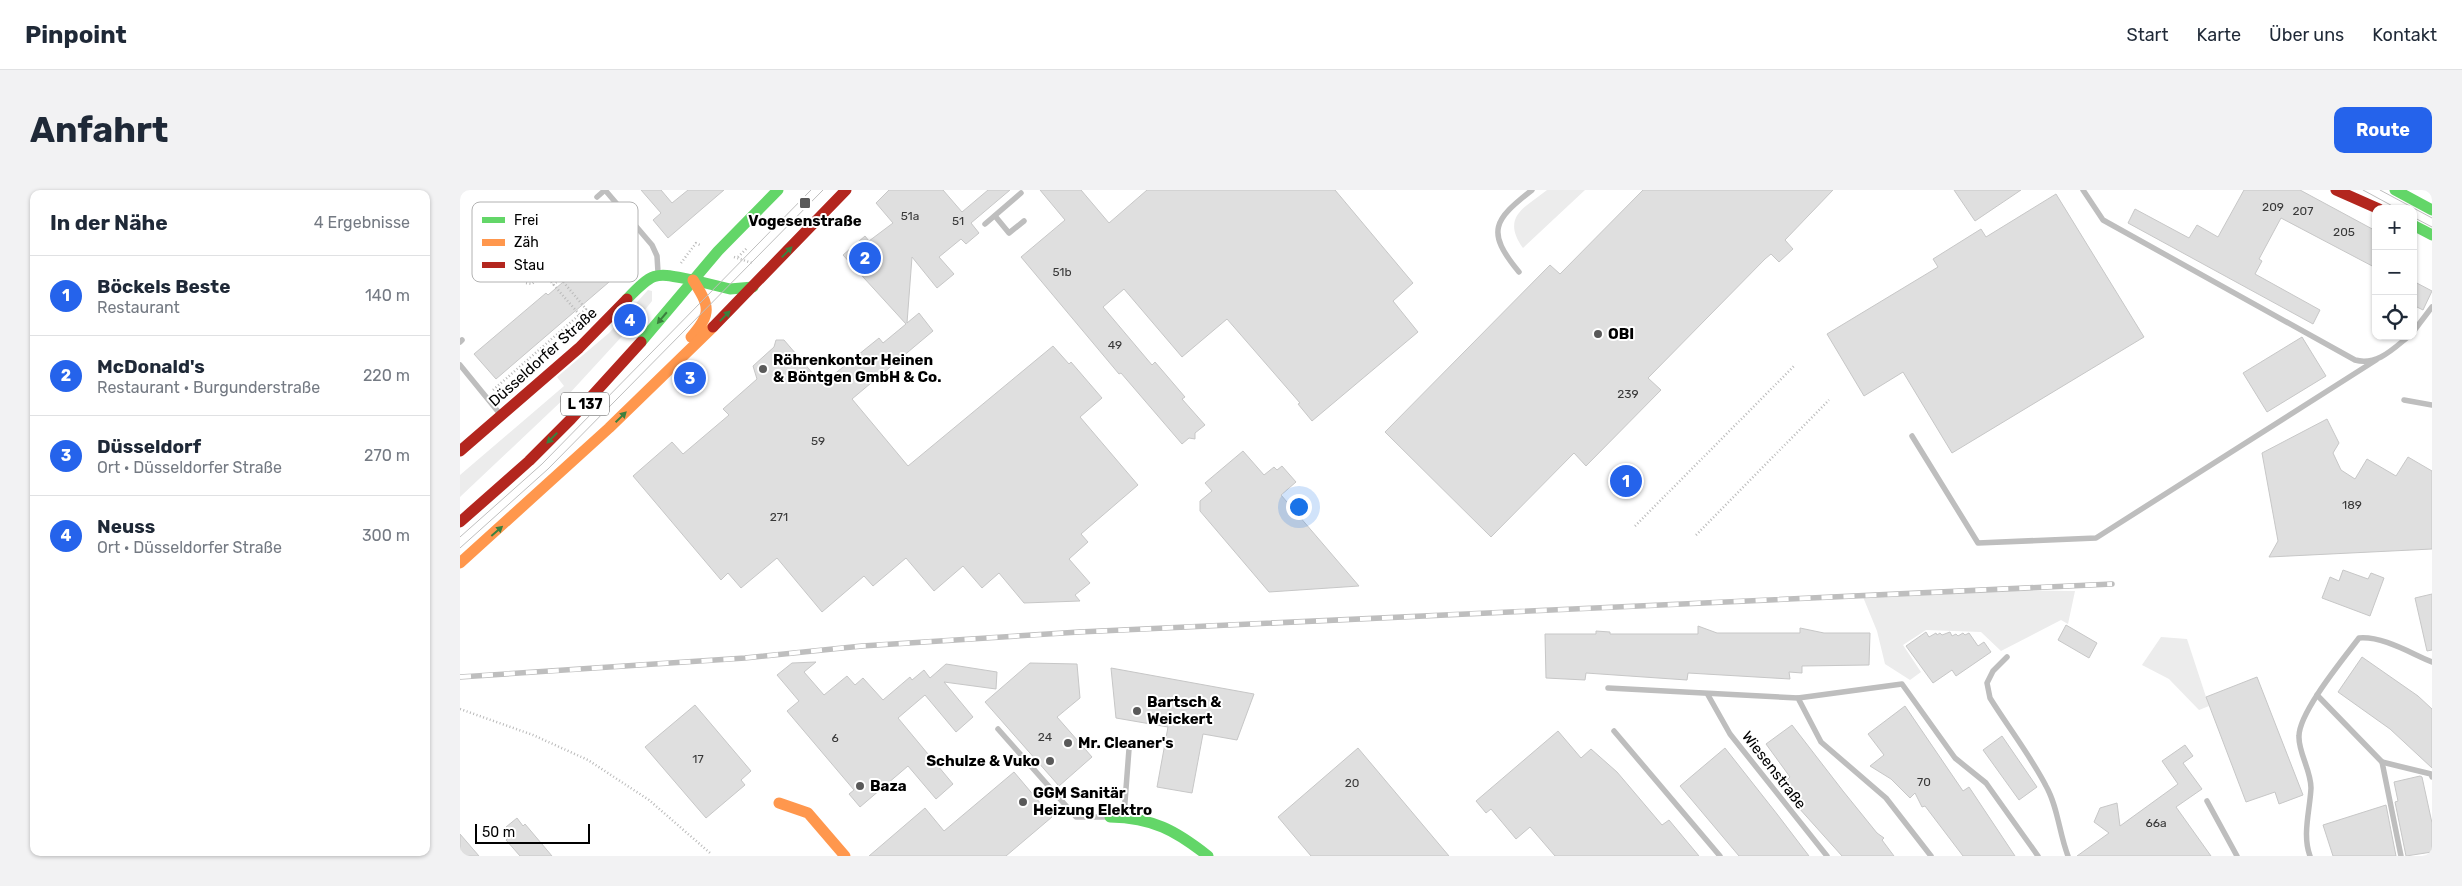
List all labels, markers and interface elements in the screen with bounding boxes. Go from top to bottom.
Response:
text: Pinpoint [25,21,127,49]
text: Start [2126,24,2169,46]
text: Karte [2197,24,2241,46]
text: Über uns [2269,24,2344,46]
text: Kontakt [2372,24,2437,46]
button: Route [2334,107,2432,153]
text: Anfahrt [30,109,168,151]
marker: Vogesenstraße [798,196,812,210]
house number: 209 [2262,200,2284,214]
legend [472,202,638,282]
house number: 207 [2293,204,2313,218]
map controls [2372,205,2417,340]
button: + [2372,205,2417,250]
house number: 51a [901,209,919,223]
text: In der Nähe [50,210,168,235]
text: Frei [514,212,538,229]
place label: Vogesenstraße [748,212,862,230]
text: 4 Ergebnisse [314,213,410,232]
house number: 51 [952,214,964,228]
house number: 205 [2333,225,2355,239]
text: Zäh [514,234,539,251]
pin: 2 [849,239,881,277]
one-way arrow [781,246,793,258]
button: − [2372,250,2417,295]
text: Stau [514,257,544,274]
house number: 51b [1052,265,1072,279]
text: Böckels Beste [97,275,230,298]
text: 1 [62,286,70,305]
text: 140 m [365,286,410,305]
button: locate [2372,295,2417,340]
text: Restaurant [97,298,180,317]
pin: 4 [614,301,646,339]
street label: Düsseldorfer Straße [485,304,601,410]
one-way arrow [718,311,730,323]
one-way arrow [657,312,668,324]
place label: OBI [1608,325,1634,343]
marker: OBI [1592,328,1604,340]
house number: 49 [1108,338,1122,352]
place label: Röhrenkontor Heinen & Böntgen GmbH & Co. [773,351,941,386]
text: McDonald's [97,355,205,378]
pin: 3 [674,359,706,397]
marker: Röhrenkontor Heinen & Böntgen GmbH & Co. [757,363,769,375]
text: 2 [61,366,71,385]
text: 220 m [363,366,410,385]
text: Restaurant · Burgunderstraße [97,378,320,397]
house number: 239 [1617,387,1639,401]
road number: L 137 [561,392,609,415]
one-way arrow [615,411,627,423]
one-way arrow [546,431,558,443]
house number: 59 [811,434,825,448]
text: Düsseldorf [97,435,201,458]
text: 3 [61,446,71,465]
text: 270 m [364,446,410,465]
text: Ort · Düsseldorfer Straße [97,458,282,477]
pin: 1 [1610,462,1642,500]
your location [1286,494,1312,520]
house number: 189 [2342,498,2362,512]
house number: 271 [770,510,788,524]
text: Neuss [97,515,155,538]
text: 4 [61,526,71,545]
text: 300 m [362,526,410,545]
one-way arrow [490,526,503,537]
text: Ort · Düsseldorfer Straße [97,538,282,557]
place label: Bartsch & Weickert [1147,693,1221,728]
marker: Bartsch & Weickert [1131,705,1143,717]
street label: Wiesenstraße [1738,728,1810,812]
house number: 24 [1038,730,1053,744]
house number: 6 [831,731,839,745]
place label: Mr. Cleaner's [1078,734,1174,752]
marker: Mr. Cleaner's [1062,737,1074,749]
house number: 17 [692,752,704,766]
place label: Schulze & Vuko [926,752,1040,770]
marker: Schulze & Vuko [1044,755,1056,767]
house number: 70 [1917,775,1931,789]
house number: 20 [1345,776,1359,790]
place label: Baza [870,777,907,795]
marker: Baza [854,780,866,792]
place label: GGM Sanitär Heizung Elektro [1033,784,1152,819]
marker: GGM Sanitär Heizung Elektro [1017,796,1029,808]
house number: 66a [2145,816,2167,830]
scale bar [475,821,590,844]
text: 50 m [482,824,515,841]

